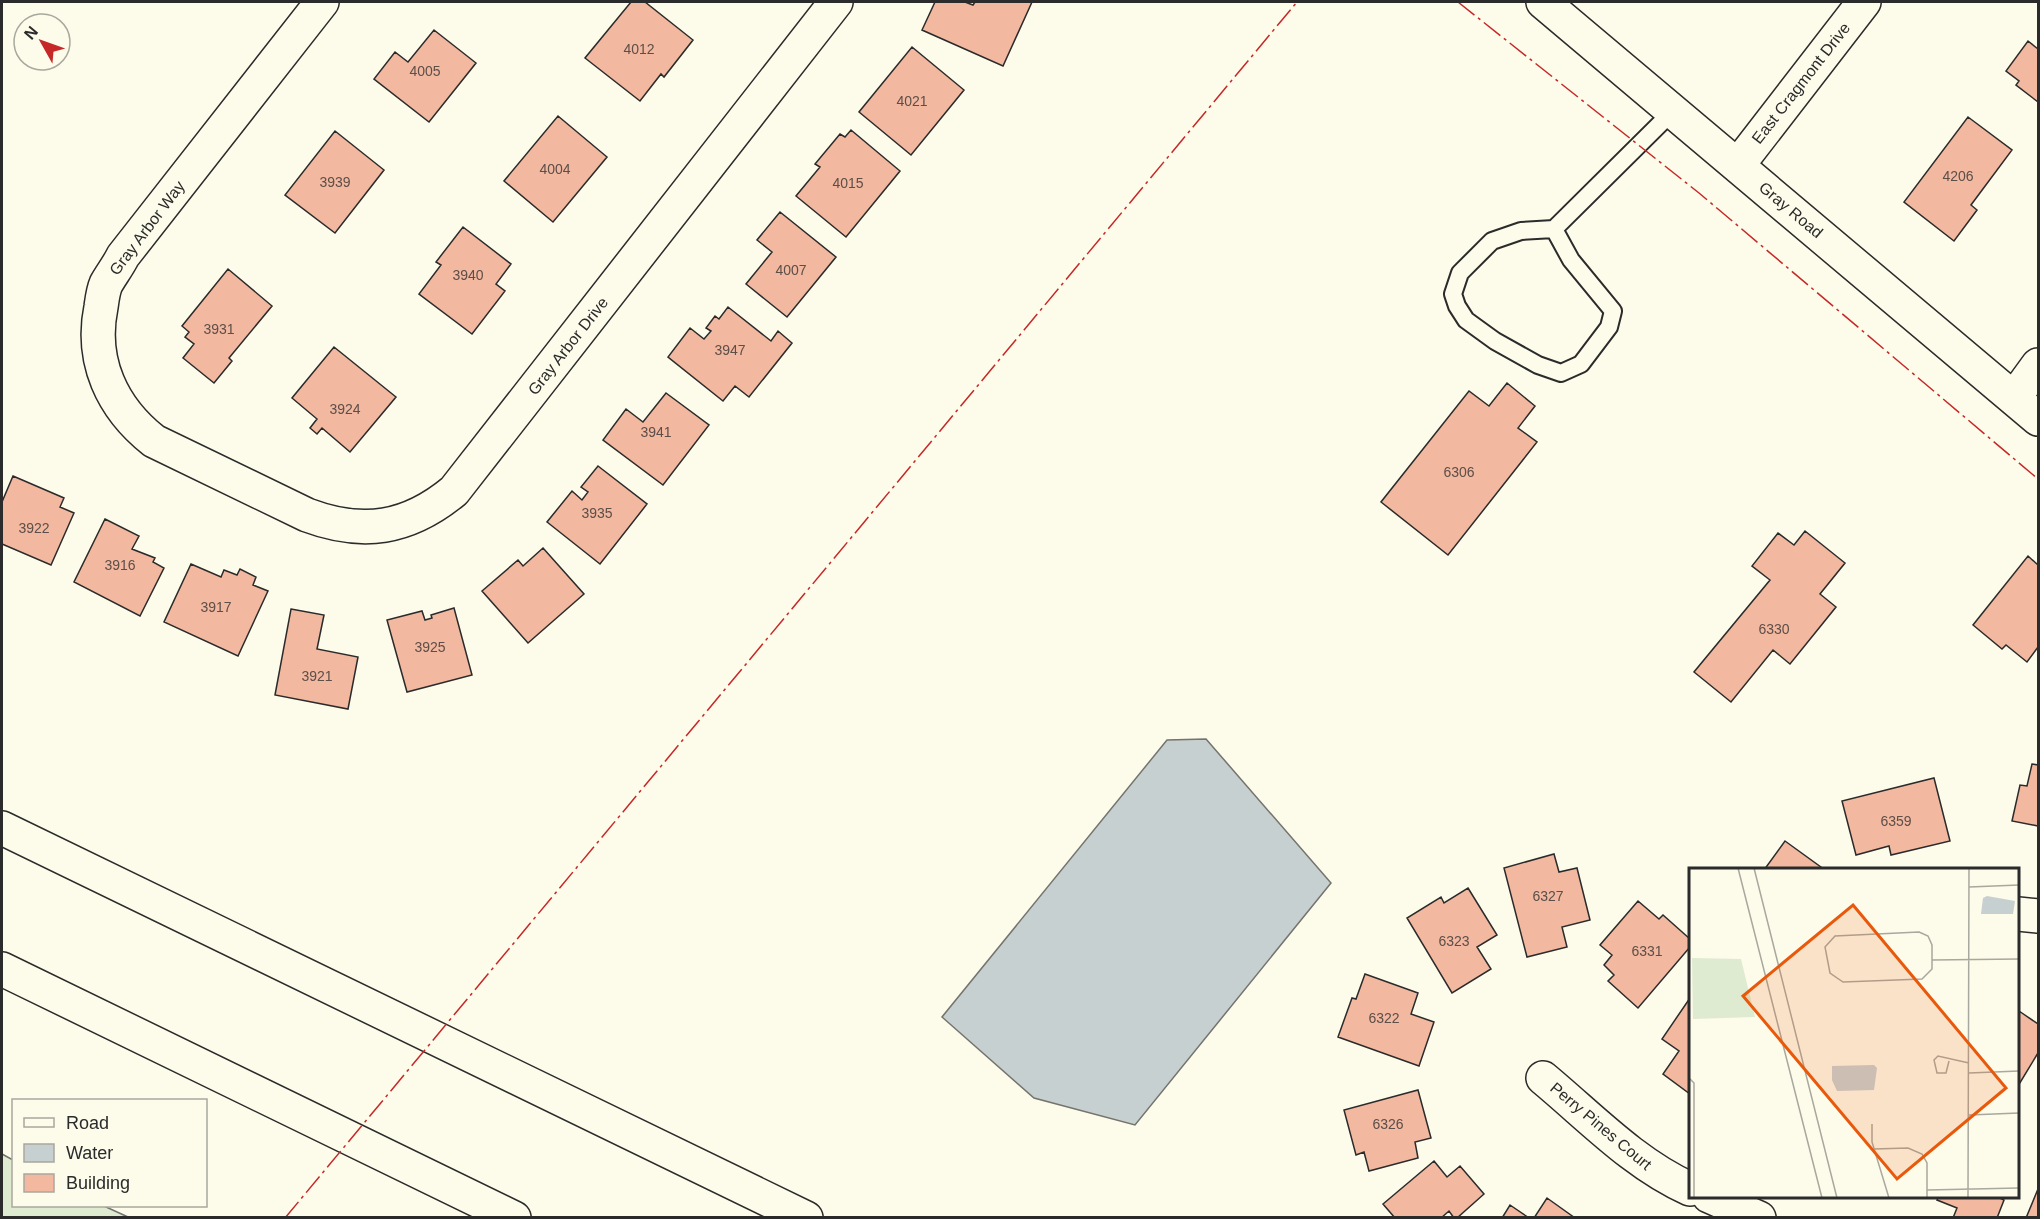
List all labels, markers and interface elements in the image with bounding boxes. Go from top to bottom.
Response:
north arrow [12,12,72,72]
street label: East Cragmont Drive [1749,19,1853,147]
text: N [21,23,41,43]
house number: 4012 [623,41,655,57]
house number: 4005 [409,63,441,79]
house number: 4021 [896,93,928,109]
house number: 4004 [539,161,571,177]
house number: 4206 [1942,168,1974,184]
house number: 3939 [319,174,351,190]
house number: 4015 [832,175,864,191]
street label: Gray Arbor Way [106,178,188,278]
street label: Gray Road [1756,179,1826,241]
house number: 4007 [775,262,807,278]
house number: 3940 [452,267,484,283]
street label: Gray Arbor Drive [525,294,611,398]
house number: 3931 [203,321,235,337]
house number: 3947 [714,342,746,358]
house number: 3924 [329,401,361,417]
house number: 3941 [640,424,672,440]
house number: 6306 [1443,464,1475,480]
house number: 3935 [581,505,613,521]
house number: 3922 [18,520,50,536]
house number: 3916 [104,557,136,573]
house number: 3917 [200,599,232,615]
house number: 6330 [1758,621,1790,637]
house number: 3925 [414,639,446,655]
house number: 3921 [301,668,333,684]
house number: 6359 [1880,813,1912,829]
inset map [1689,868,2019,1198]
house number: 6327 [1532,888,1564,904]
house number: 6323 [1438,933,1470,949]
house number: 6331 [1631,943,1663,959]
house number: 6322 [1368,1010,1400,1026]
street label: Perry Pines Court [1547,1079,1655,1173]
legend [12,1099,207,1207]
text: Road [66,1113,109,1133]
house number: 6326 [1372,1116,1404,1132]
text: Water [66,1143,113,1163]
text: Building [66,1173,130,1193]

